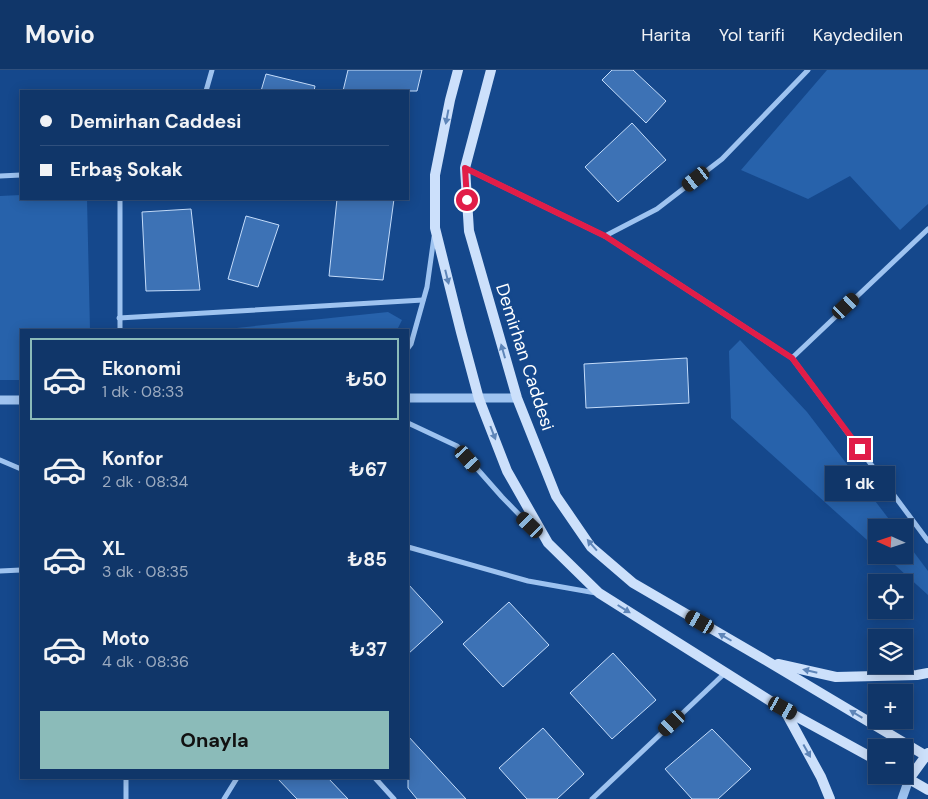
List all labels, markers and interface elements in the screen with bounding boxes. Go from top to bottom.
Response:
text: Movio [25,19,95,50]
text: Harita [641,23,691,47]
text: Yol tarifi [719,23,785,47]
text: Kaydedilen [813,23,903,47]
text: Demirhan Caddesi [70,109,241,134]
one-way arrow [442,110,450,126]
text: Erbaş Sokak [70,157,183,182]
car [679,164,712,194]
route start [456,189,478,211]
one-way arrow [443,270,451,285]
street label: Demirhan Caddesi [490,280,560,434]
car [829,290,862,322]
one-way arrow [499,343,507,358]
text: Ekonomi [102,356,181,381]
icon: car [42,357,87,402]
text: ₺50 [346,367,387,392]
text: 1 dk · 08:33 [102,381,184,402]
one-way arrow [489,426,497,441]
route end [849,438,871,460]
car [452,443,483,475]
text: Konfor [102,446,163,471]
icon: car [42,447,87,492]
text: ₺67 [349,457,387,482]
callout: 1 dk [825,466,895,502]
text: 2 dk · 08:34 [102,471,188,492]
text: 1 dk [845,473,875,494]
car [513,509,546,541]
north arrow [868,519,912,564]
map controls [868,519,913,784]
text: XL [102,536,125,561]
icon: car [42,537,87,582]
one-way arrow [586,539,597,552]
text: ₺85 [347,547,387,572]
text: 3 dk · 08:35 [102,561,189,582]
button: locate [868,574,913,619]
one-way arrow [617,604,630,613]
car [683,608,716,636]
text: Moto [102,626,150,651]
icon: car [42,627,87,672]
button: layers [868,629,913,674]
one-way arrow [718,632,732,641]
text: ₺37 [350,637,387,662]
text: 4 dk · 08:36 [102,651,189,672]
one-way arrow [803,667,818,675]
button: + [868,684,913,729]
car [766,694,799,722]
car [655,707,688,739]
one-way arrow [850,710,863,719]
button: Onayla [40,711,389,769]
button: − [868,739,913,784]
one-way arrow [802,744,811,758]

